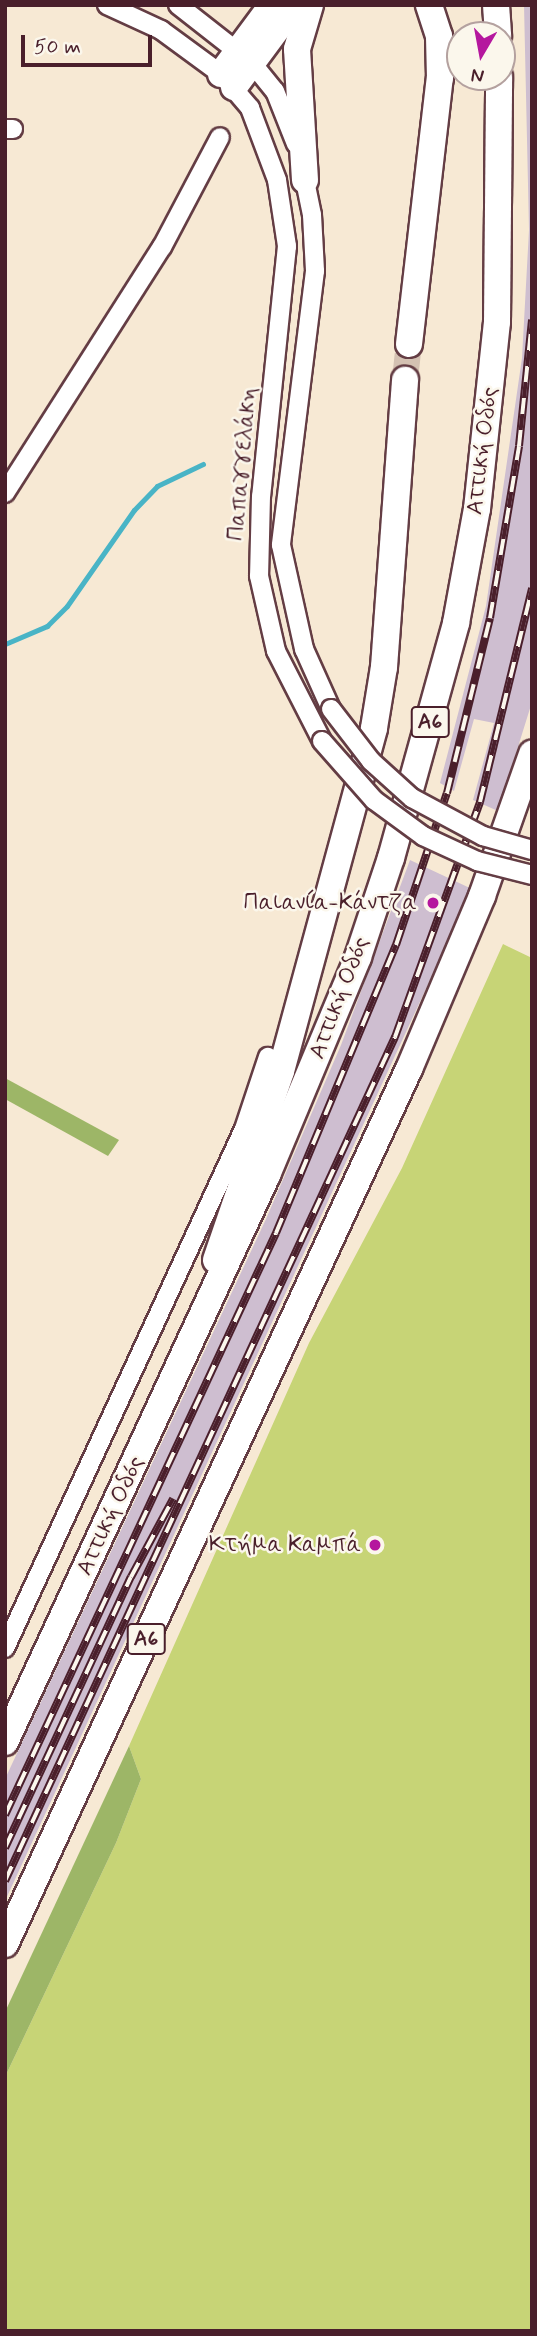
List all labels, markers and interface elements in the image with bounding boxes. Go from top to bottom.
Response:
scale bar [24,21,156,65]
north arrow [446,21,516,91]
text: 50 m [34,33,81,61]
text: N [469,62,486,89]
street label: Αττική Οδός [461,385,505,517]
street label: Παπαγγελάκη [223,386,263,542]
road number: Α6 [411,704,449,740]
place label: Παιανία-Κάντζα [243,889,417,917]
marker: Παιανία-Κάντζα [423,893,443,913]
street label: Αττική Οδός [304,933,376,1063]
street label: Αττική Οδός [71,1452,151,1580]
place label: Kτήμα Καμπά [209,1531,361,1559]
marker: Kτήμα Καμπά [367,1537,383,1553]
road number: Α6 [127,1622,165,1656]

